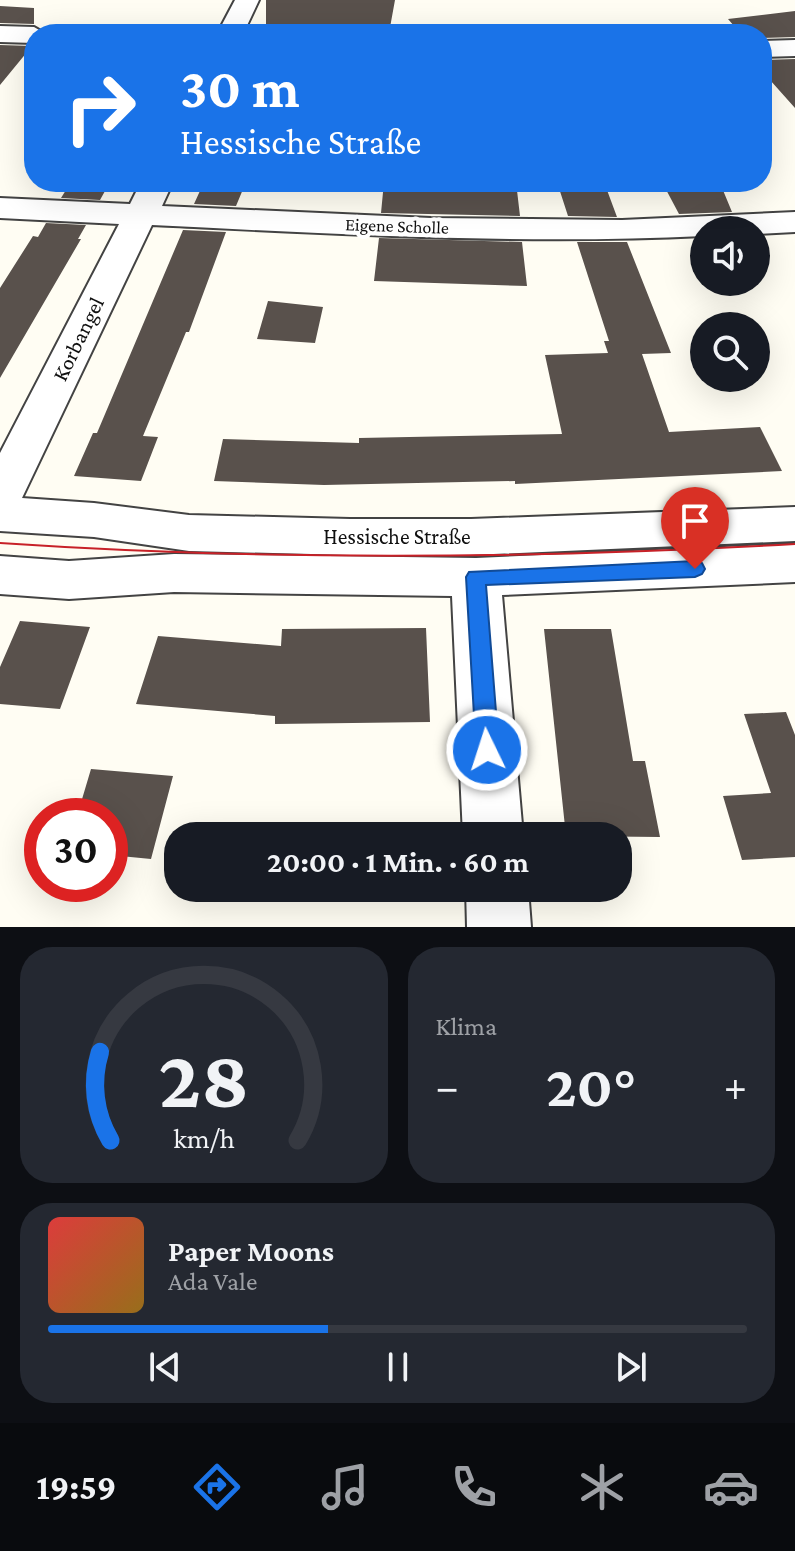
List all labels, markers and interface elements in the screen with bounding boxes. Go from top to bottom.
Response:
icon: right [48,56,152,160]
text: 30 m [180,57,300,119]
text: Hessische Straße [180,122,421,162]
street label: Eigene Scholle [345,214,449,238]
map controls [690,216,770,392]
button: sound [690,216,770,296]
street label: Korbangel [47,293,109,385]
button: search [690,312,770,392]
pin [661,487,729,569]
icon: arrive [673,499,717,543]
street label: Hessische Straße [323,524,471,549]
position arrow [445,708,529,792]
speed limit sign: 30 [24,798,128,902]
text: 20:00 · 1 Min. · 60 m [267,845,529,878]
text: Klima [436,1012,497,1041]
text: 28 [158,1032,249,1125]
text: 20° [546,1052,636,1119]
text: − [436,1062,459,1110]
text: + [724,1062,747,1110]
text: km/h [173,1122,235,1154]
text: Paper Moons [168,1234,334,1267]
text: Ada Vale [168,1267,257,1296]
icon: previous [143,1345,187,1389]
icon: pause [376,1345,420,1389]
icon: next [609,1345,653,1389]
icon: directions [189,1459,245,1515]
icon: music [317,1459,373,1515]
icon: phone [446,1459,502,1515]
icon: climate [574,1459,630,1515]
icon: car [703,1459,759,1515]
text: 19:59 [36,1467,116,1507]

